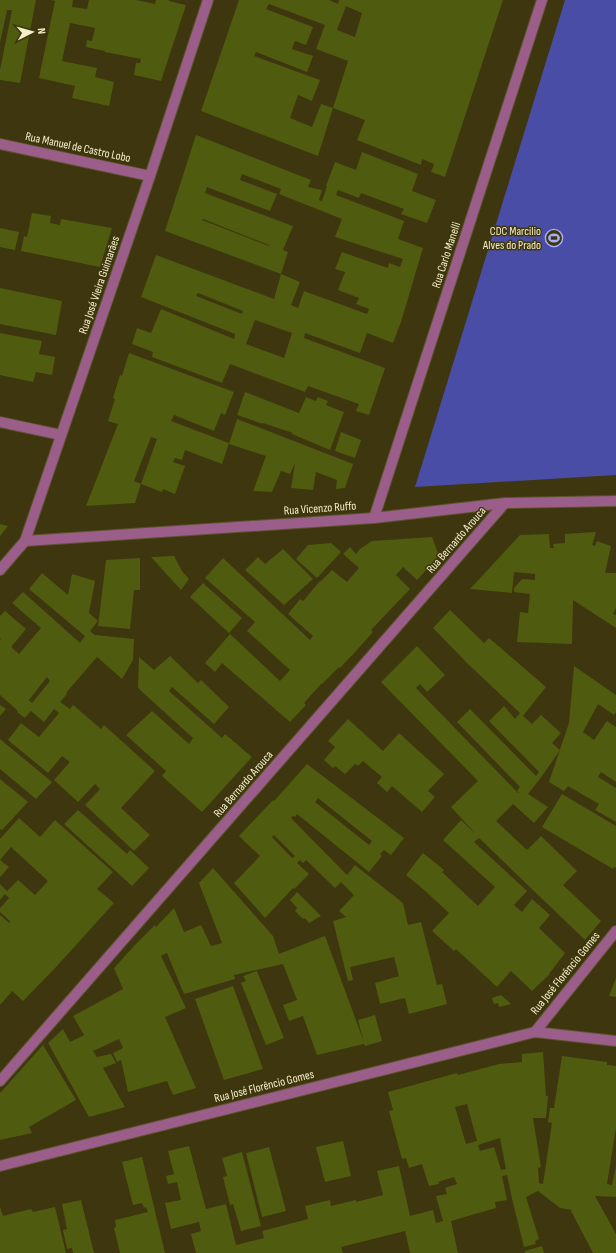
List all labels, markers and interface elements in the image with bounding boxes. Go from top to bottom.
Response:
north arrow [12,12,52,52]
text: N [35,27,48,35]
street label: Rua Manuel de Castro Lobo [24,129,132,166]
street label: Rua Carlo Manelli [429,220,464,290]
place label: CDC Marcilio Alves do Prado [482,224,541,253]
sports icon: CDC Marcilio Alves do Prado [544,228,564,248]
street label: Rua José Vieira Guimarães [76,234,123,336]
street label: Rua Vicenzo Ruffo [283,498,357,519]
street label: Rua Bernardo Arouca [423,504,490,577]
street label: Rua Bernardo Arouca [210,748,277,821]
street label: Rua José Florêncio Gomes [527,929,603,1018]
street label: Rua José Florêncio Gomes [213,1067,316,1106]

